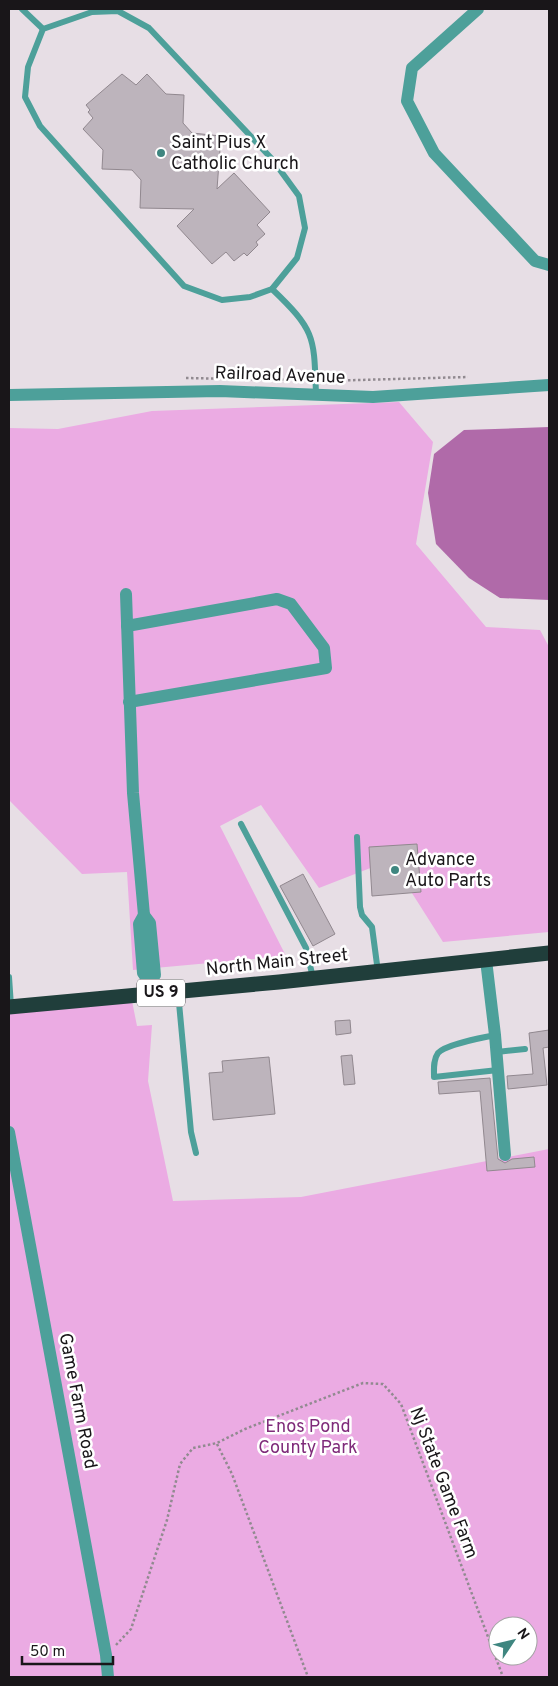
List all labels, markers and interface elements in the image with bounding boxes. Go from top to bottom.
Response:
place label: Saint Pius X Catholic Church [171,132,299,176]
marker: Saint Pius X Catholic Church [155,147,167,159]
street label: Railroad Avenue [214,362,346,390]
place label: Advance Auto Parts [405,849,491,893]
marker: Advance Auto Parts [389,864,401,876]
street label: North Main Street [205,944,349,982]
road number: US 9 [137,980,185,1006]
street label: Game Farm Road [53,1331,101,1471]
street label: Nj State Game Farm [403,1404,483,1562]
park label: Enos Pond County Park [258,1416,358,1460]
north arrow [488,1616,538,1666]
text: N [513,1625,532,1643]
scale bar [22,1634,114,1666]
text: 50 m [30,1643,65,1662]

